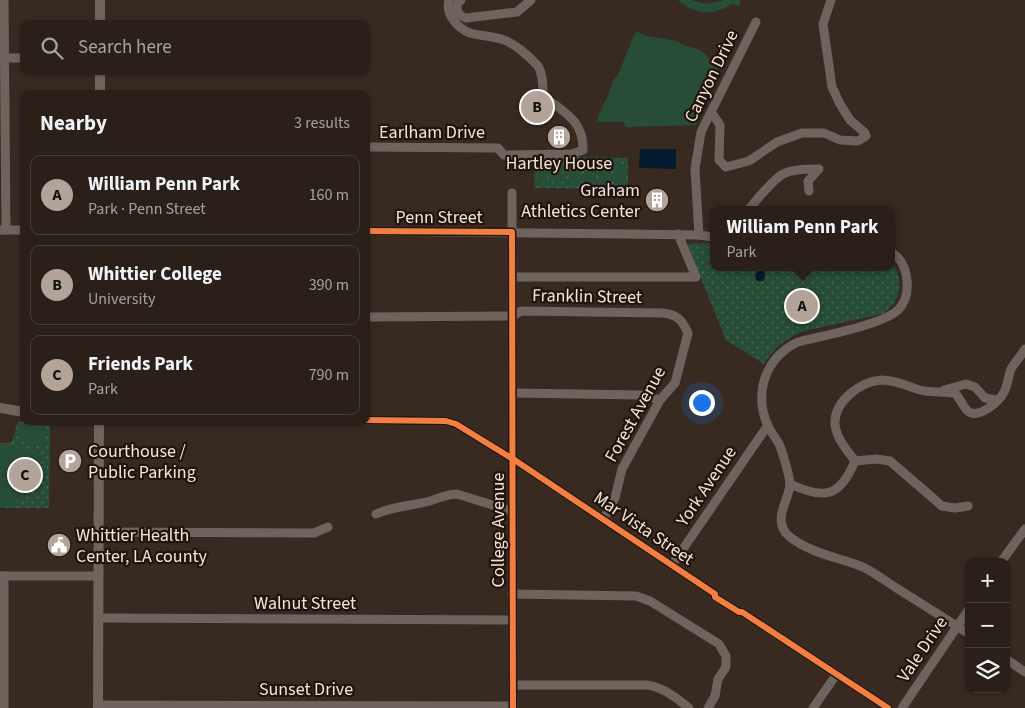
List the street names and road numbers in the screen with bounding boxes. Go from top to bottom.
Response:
street label: Canyon Drive [678,26,745,127]
street label: Earlham Drive [379,120,485,145]
street label: Penn Street [395,205,483,230]
street label: Franklin Street [532,283,642,310]
street label: Forest Avenue [599,362,672,467]
street label: York Avenue [670,441,742,532]
street label: College Avenue [486,473,511,587]
street label: Mar Vista Street [588,486,699,571]
street label: Walnut Street [254,591,356,616]
street label: Vale Drive [891,612,954,687]
street label: Sunset Drive [259,677,353,702]

